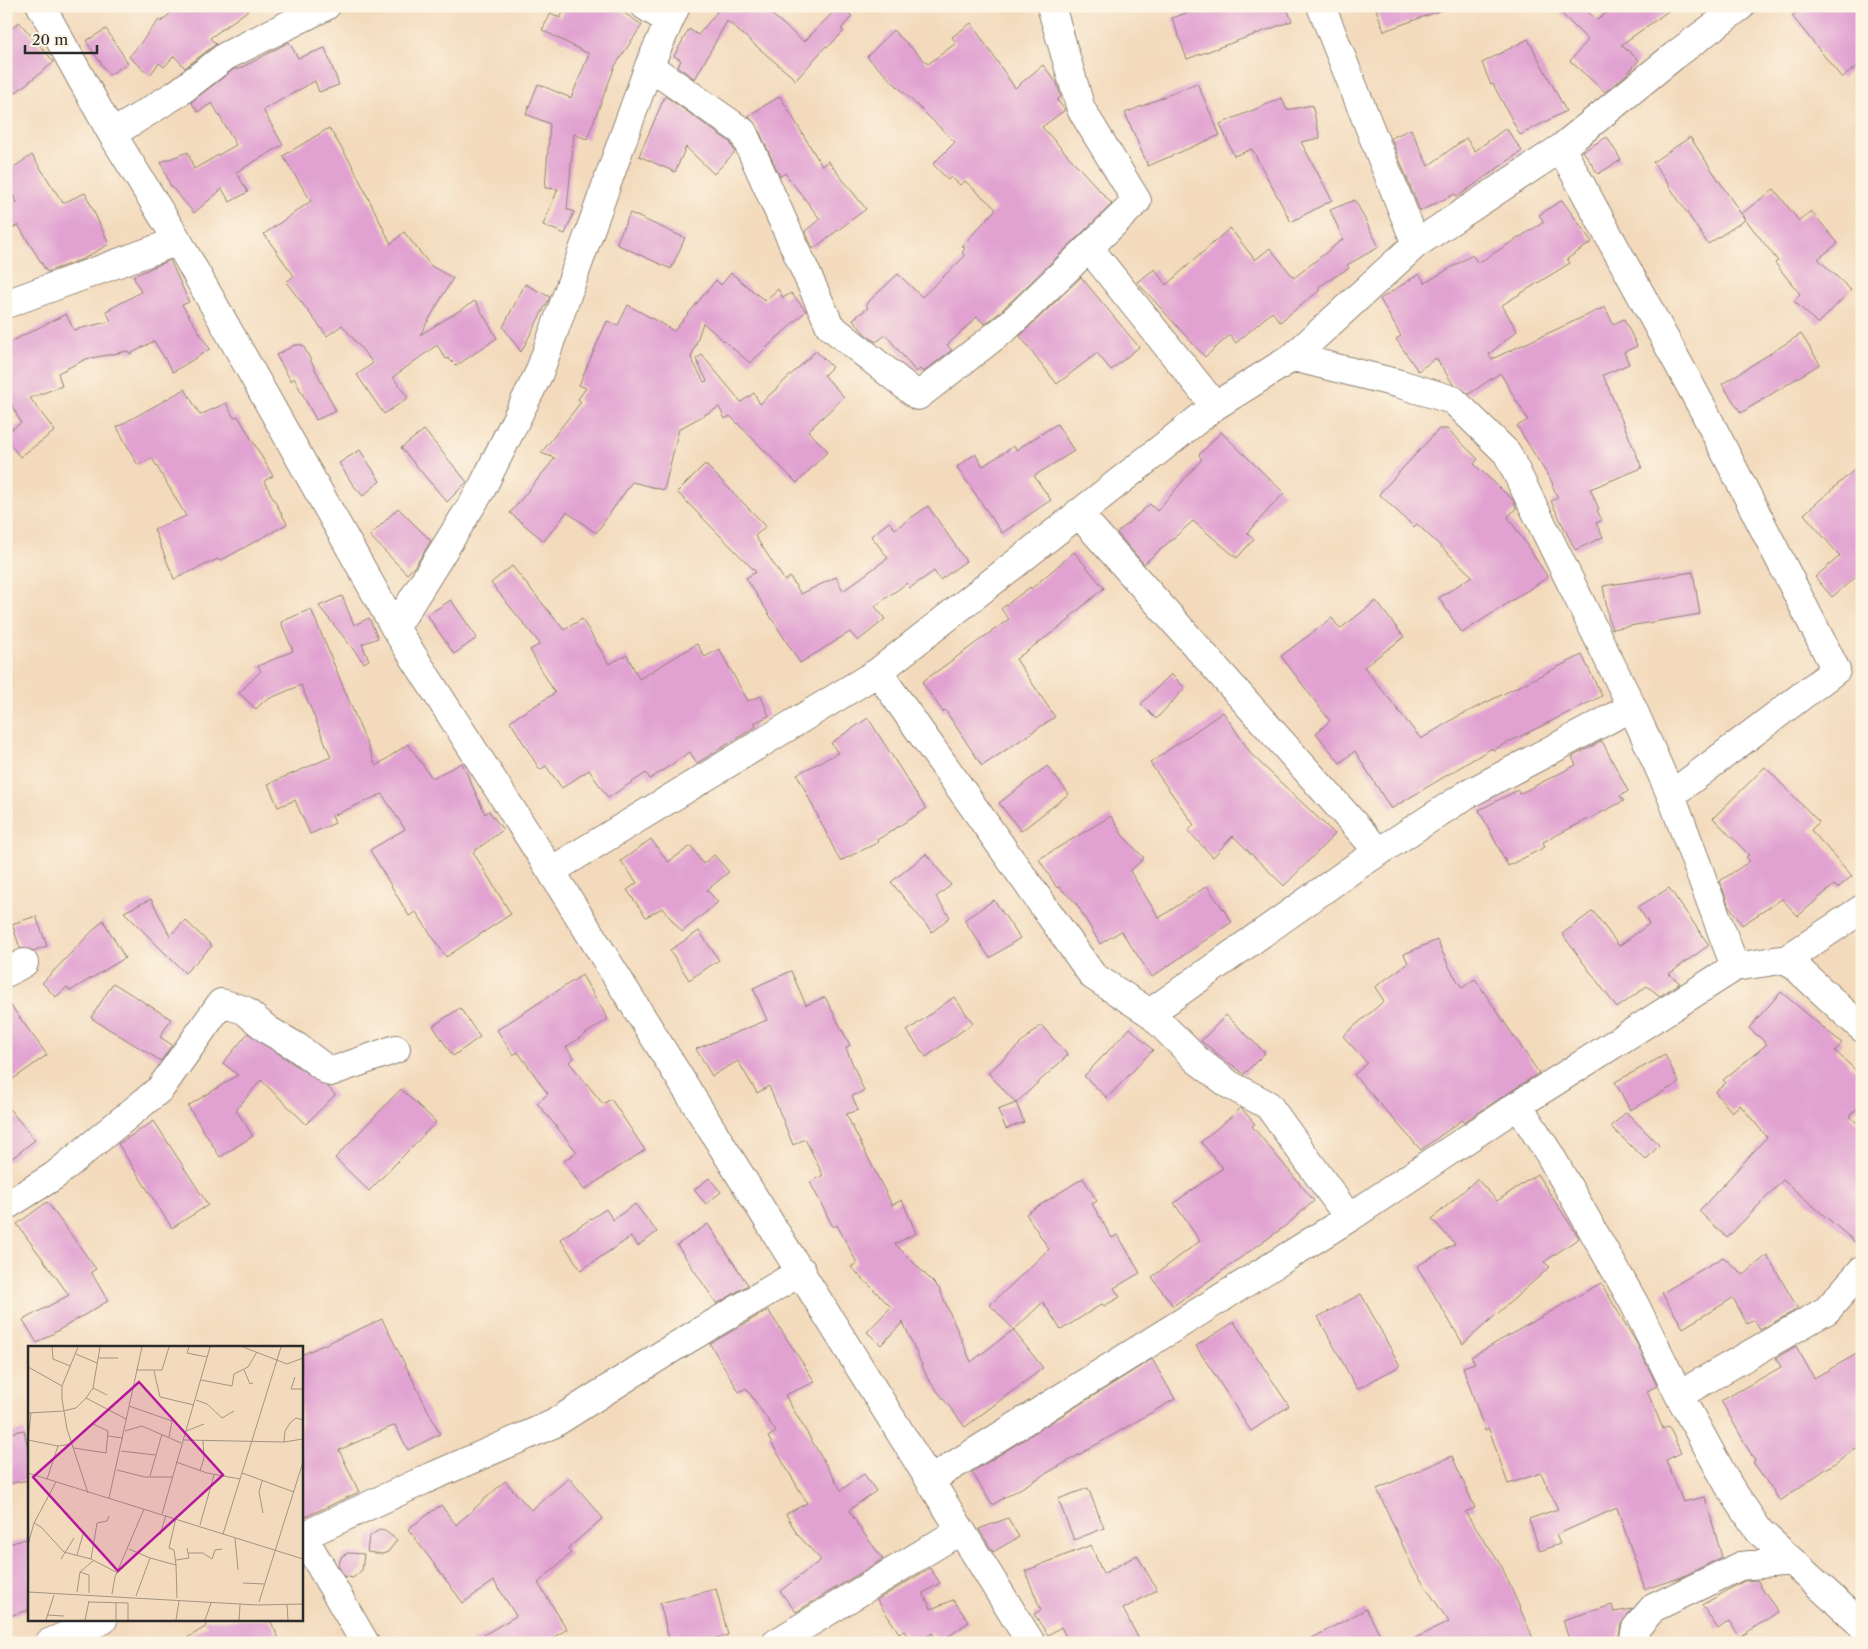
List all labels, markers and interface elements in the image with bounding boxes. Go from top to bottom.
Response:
scale bar [25,22,98,54]
text: 20 m [32,30,68,49]
inset map [28,1346,302,1622]

